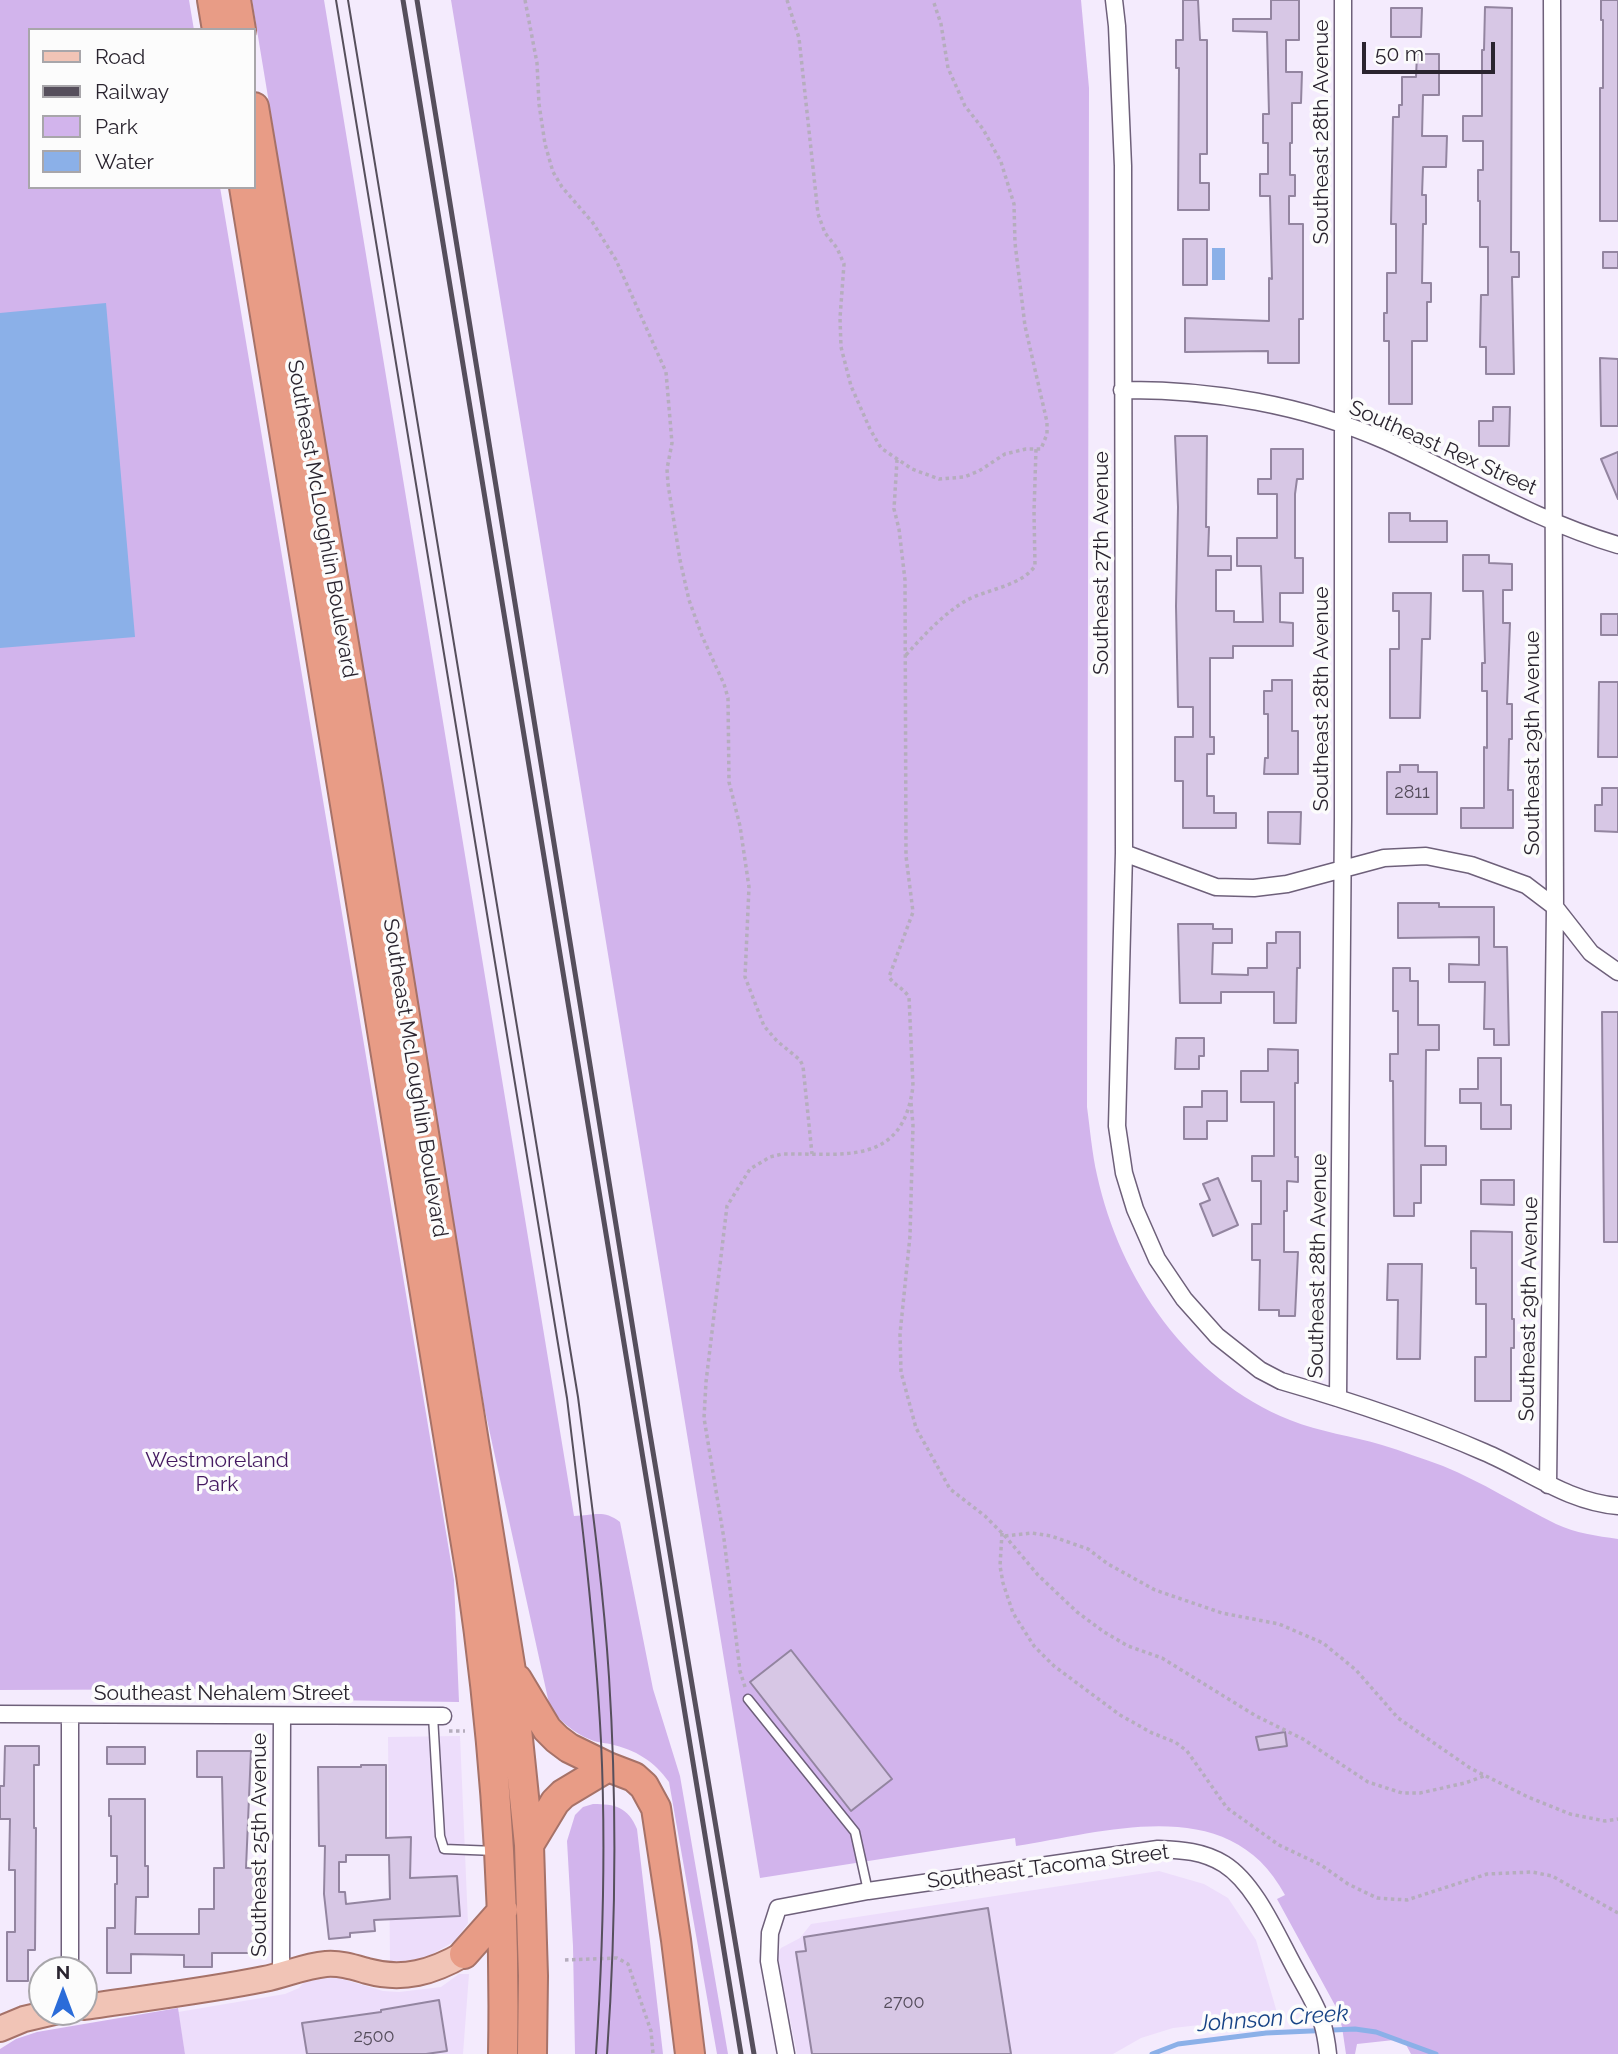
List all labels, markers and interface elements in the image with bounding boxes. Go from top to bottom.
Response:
street label: Southeast 28th Avenue [1309,19,1335,245]
legend [28,28,256,189]
scale bar [1366,28,1499,72]
text: 50 m [1375,41,1424,66]
text: Road [95,44,145,69]
text: Railway [95,79,169,104]
text: Park [95,114,138,139]
text: Water [95,149,154,174]
street label: Southeast McLoughlin Boulevard [282,358,362,680]
street label: Southeast Rex Street [1345,395,1541,501]
street label: Southeast 27th Avenue [1089,451,1115,675]
street label: Southeast 28th Avenue [1309,586,1335,812]
street label: Southeast 29th Avenue [1520,631,1546,855]
house number: 2811 [1394,782,1430,804]
street label: Southeast McLoughlin Boulevard [377,917,453,1239]
street label: Southeast 28th Avenue [1303,1153,1333,1379]
street label: Southeast 29th Avenue [1514,1196,1544,1422]
park label: Westmoreland Park [145,1448,289,1498]
street label: Southeast Nehalem Street [94,1681,350,1707]
street label: Southeast 25th Avenue [247,1733,273,1957]
street label: Southeast Tacoma Street [926,1840,1170,1894]
north arrow [28,1956,98,2026]
text: N [56,1961,70,1983]
house number: 2700 [884,1992,924,2014]
water label: Johnson Creek [1196,2000,1350,2038]
house number: 2500 [353,2026,395,2048]

